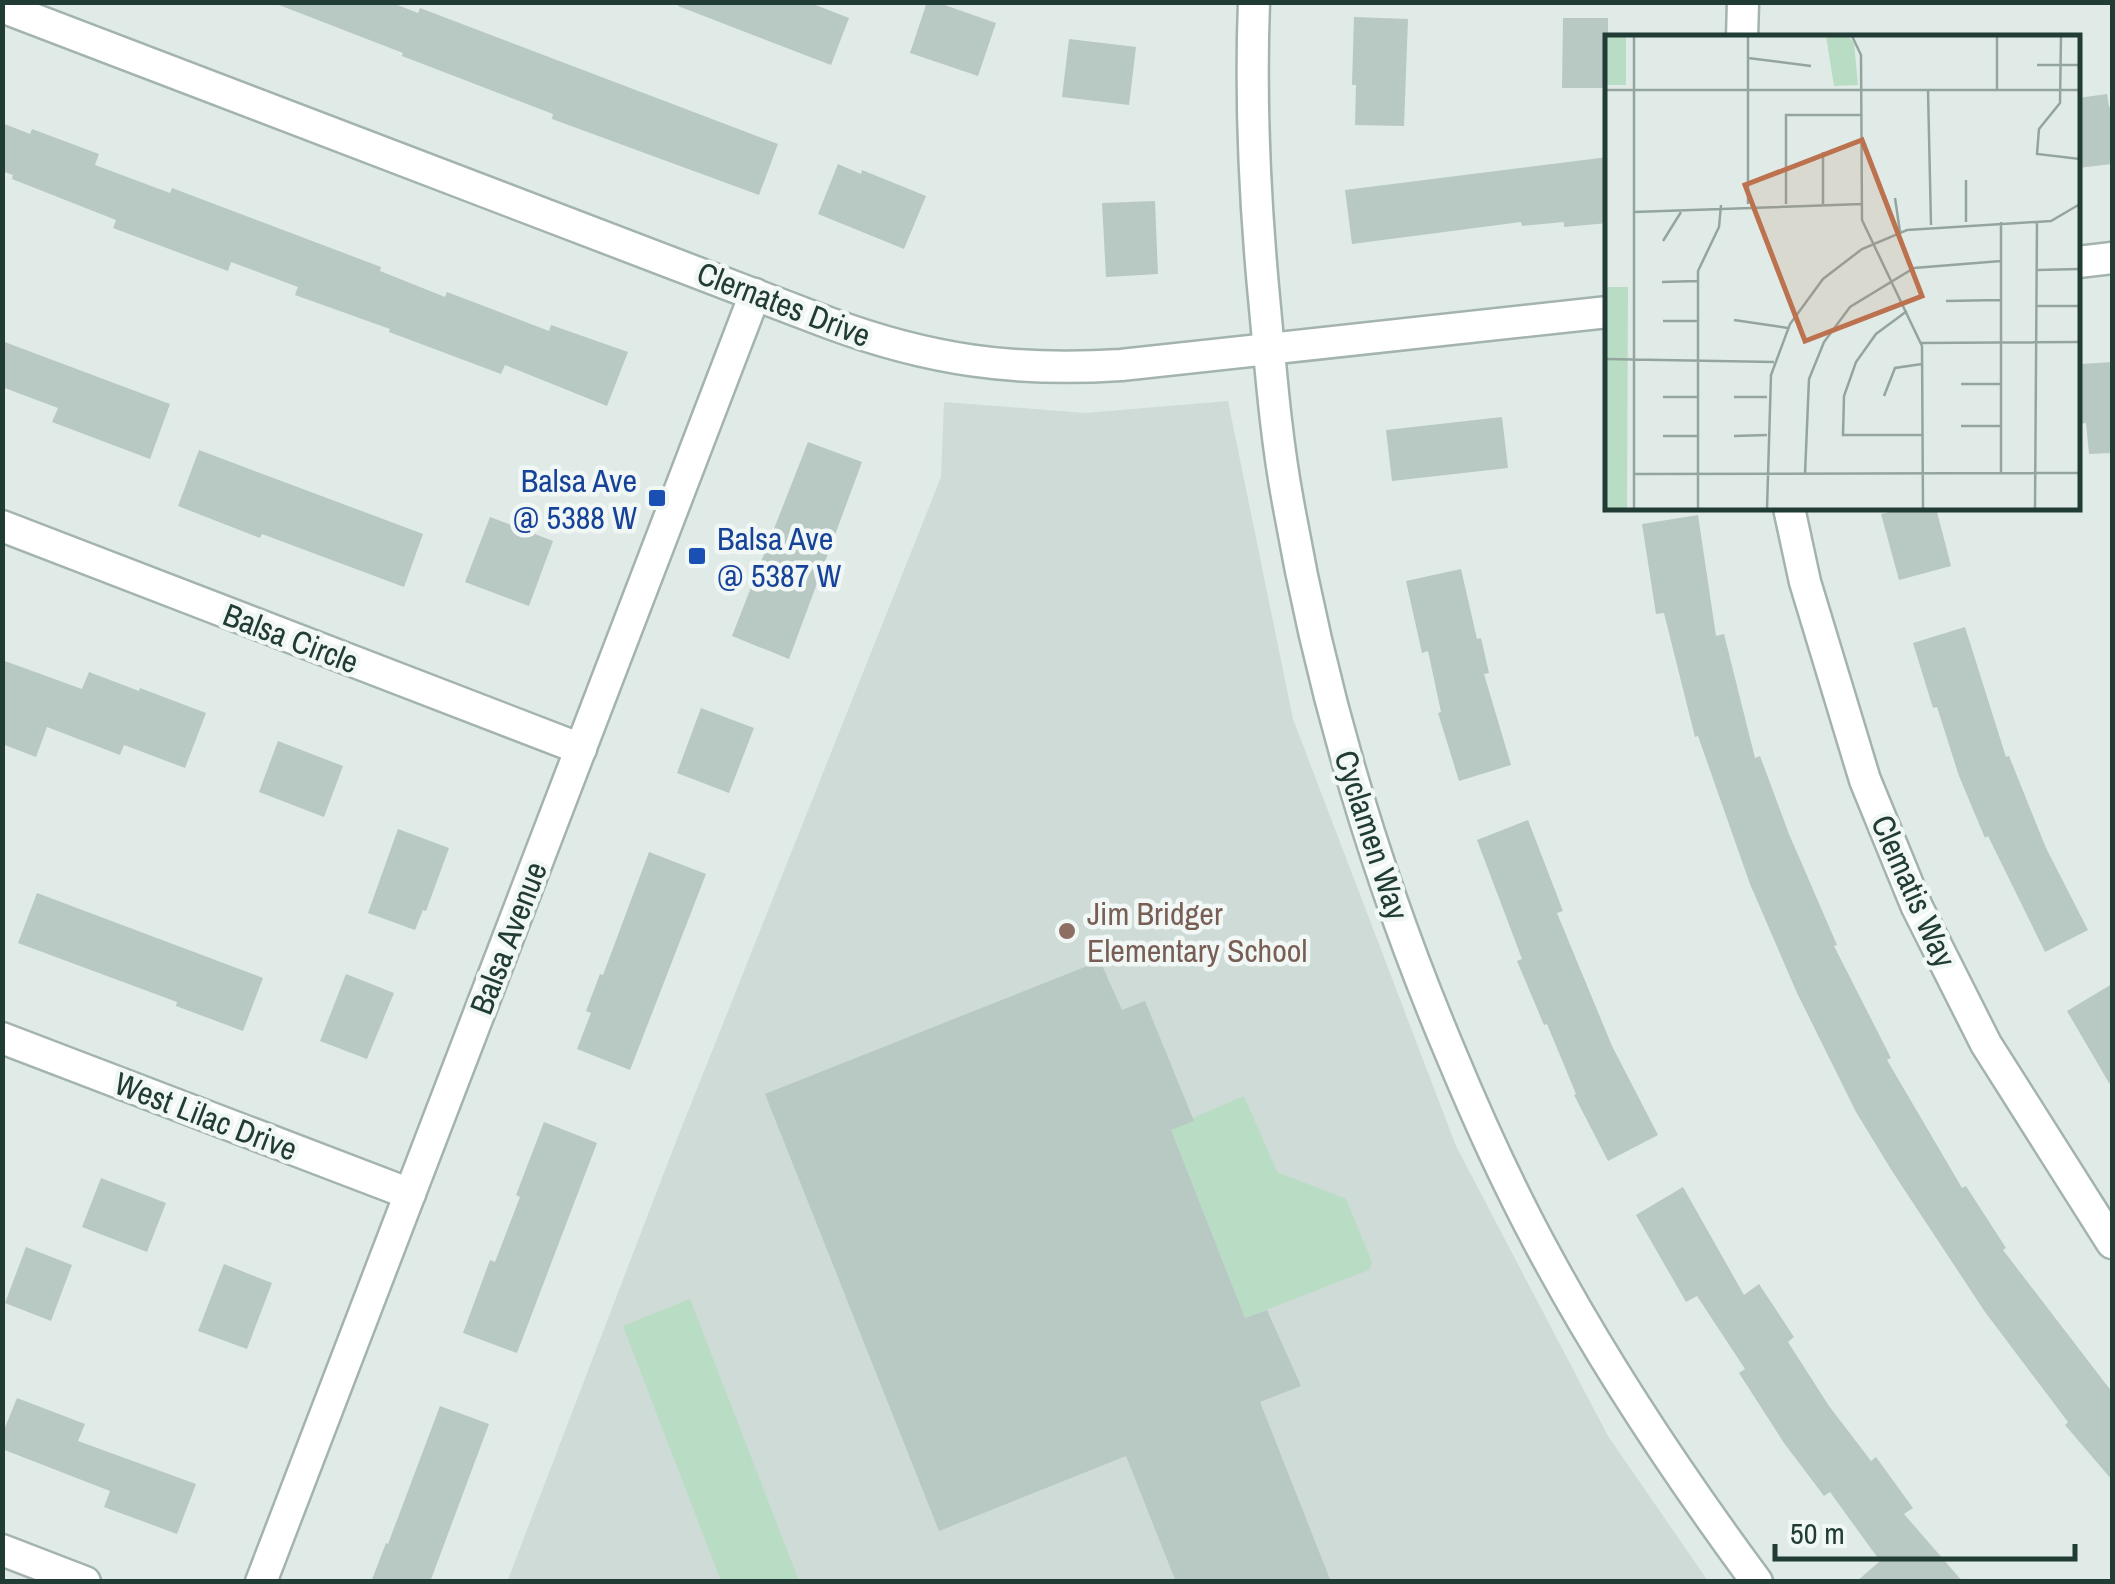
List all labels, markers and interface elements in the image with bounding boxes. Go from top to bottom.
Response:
inset map [1605,35,2080,510]
street label: Clernates Drive [691,251,877,357]
place label: Balsa Ave @ 5388 W [513,459,637,539]
marker: Balsa Ave @ 5388 W [646,487,668,509]
place label: Balsa Ave @ 5387 W [717,517,842,597]
marker: Balsa Ave @ 5387 W [686,545,708,567]
street label: Balsa Circle [217,593,365,683]
street label: Cyclamen Way [1324,745,1420,925]
street label: Clematis Way [1861,808,1967,974]
street label: Balsa Avenue [459,856,557,1020]
place label: Jim Bridger Elementary School [1087,892,1307,972]
marker: Jim Bridger Elementary School [1056,920,1078,942]
street label: West Lilac Drive [109,1062,303,1170]
scale bar [1775,1499,2075,1561]
text: 50 m [1790,1513,1845,1553]

